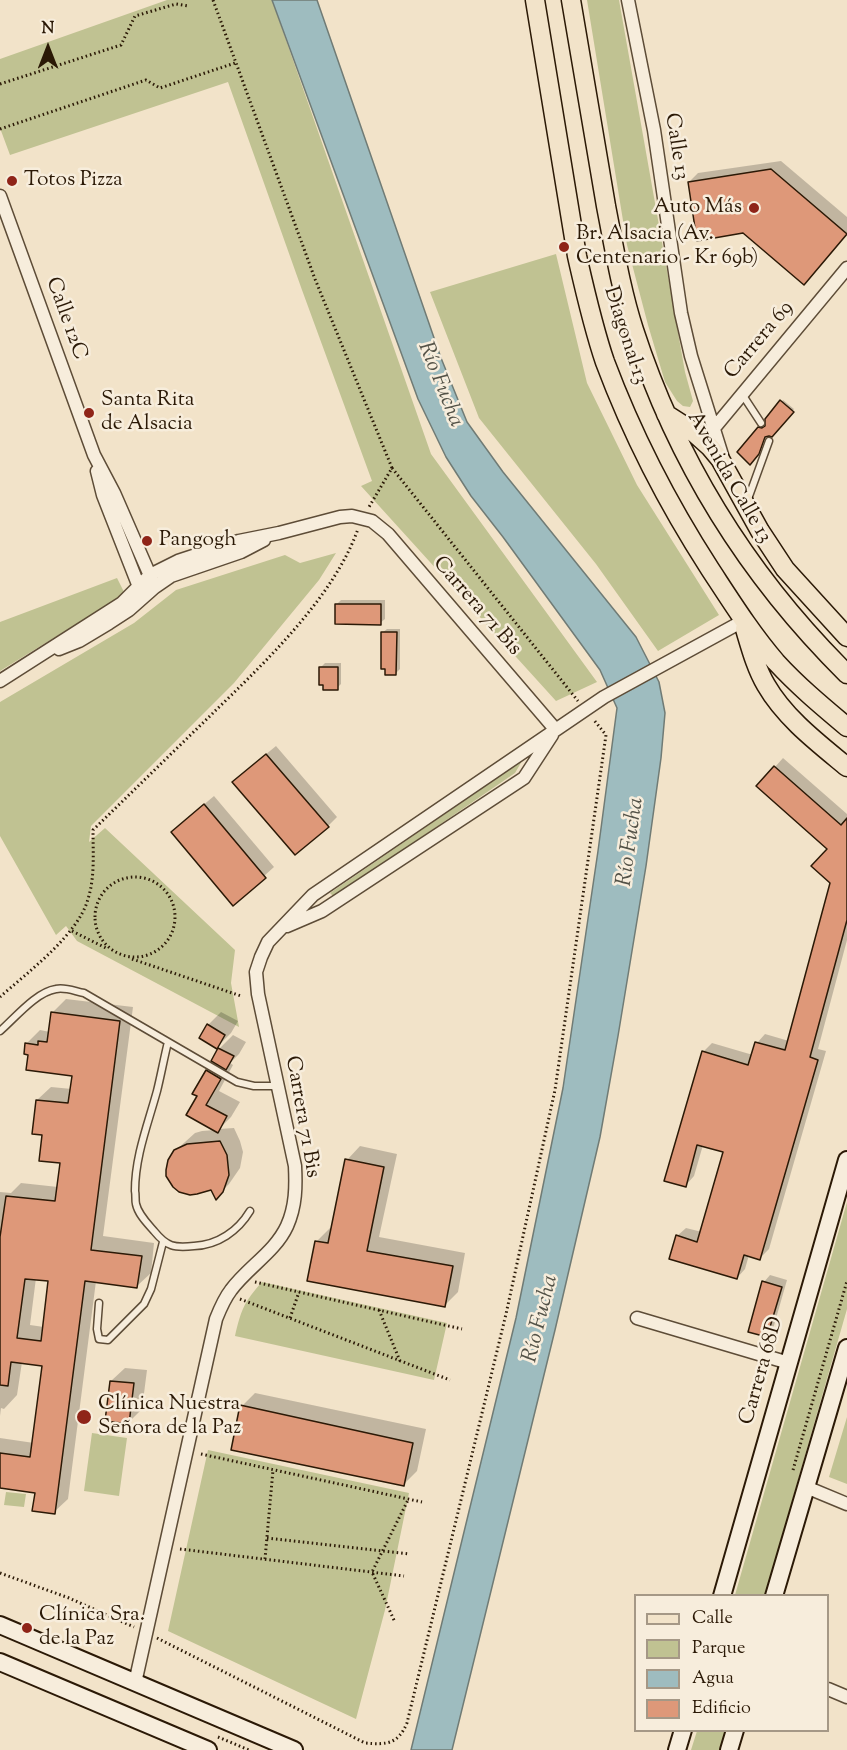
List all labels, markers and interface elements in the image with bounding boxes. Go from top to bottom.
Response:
north arrow [18,18,78,78]
text: N [42,18,54,41]
street label: Calle 13 [657,112,693,182]
place label: Totos Pizza [24,168,123,194]
marker: Totos Pizza [5,174,19,188]
place label: Auto Más [653,195,742,221]
marker: Auto Más [747,201,761,215]
place label: Br. Alsacia (Av. Centenario - Kr 69b) [576,222,758,272]
marker: Br. Alsacia (Av. Centenario - Kr 69b) [557,240,571,254]
street label: Calle 12C [38,274,92,364]
street label: Diagonal 13 [596,284,652,388]
street label: Carrera 69 [720,297,800,385]
water label: Río Fucha [410,339,468,431]
place label: Santa Rita de Alsacia [101,388,195,438]
marker: Santa Rita de Alsacia [82,406,96,420]
street label: Avenida Calle 13 [680,408,776,548]
place label: Pangogh [159,528,237,554]
marker: Pangogh [140,534,154,548]
street label: Carrera 71 Bis [426,552,526,662]
water label: Río Fucha [613,796,651,888]
street label: Carrera 71 Bis [278,1054,324,1180]
water label: Río Fucha [518,1273,566,1365]
street label: Carrera 68D [736,1314,790,1428]
place label: Clínica Nuestra Señora de la Paz [98,1392,241,1442]
marker: Clínica Nuestra Señora de la Paz [75,1408,93,1426]
legend [634,1594,829,1732]
place label: Clínica Sra. de la Paz [39,1603,145,1653]
text: Calle [692,1606,733,1632]
marker: Clínica Sra. de la Paz [20,1621,34,1635]
text: Parque [692,1636,745,1662]
text: Agua [692,1666,734,1692]
text: Edificio [692,1696,751,1722]

